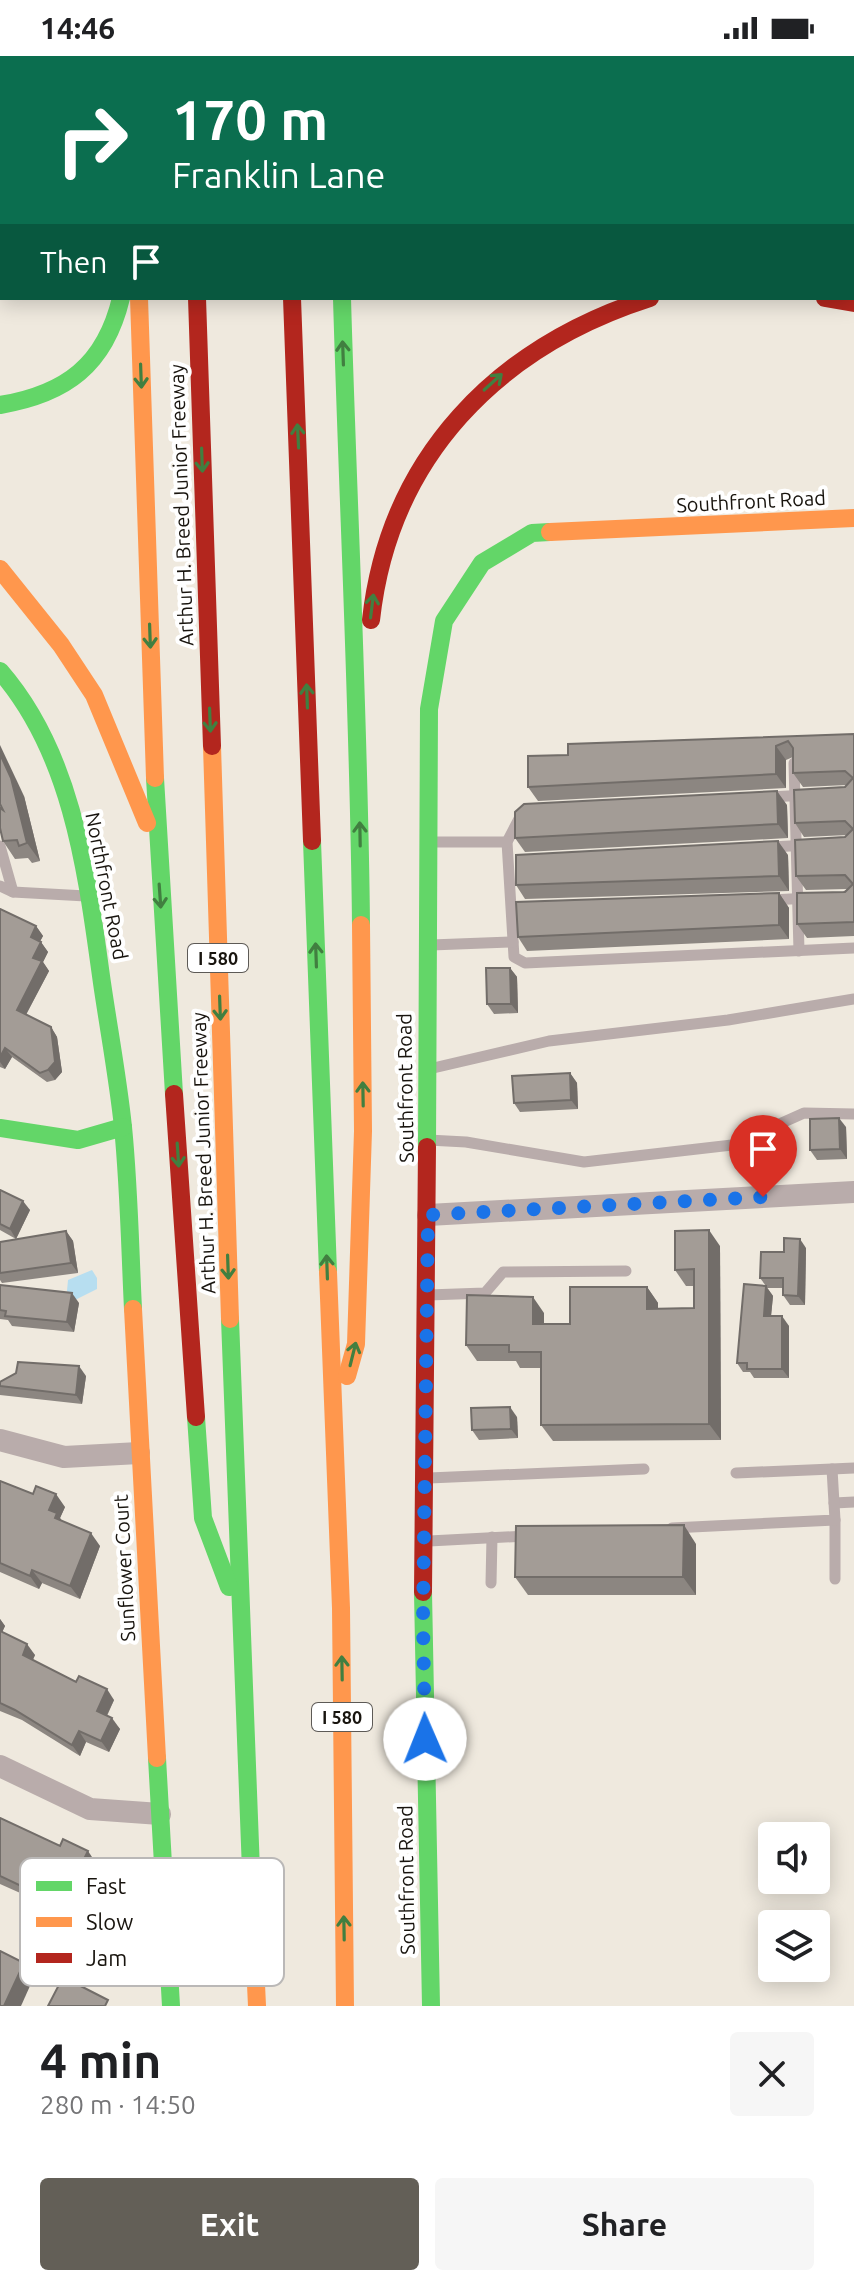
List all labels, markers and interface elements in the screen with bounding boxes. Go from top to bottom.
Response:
text: 14:46 [40,11,115,45]
icon: right [40,88,144,192]
text: 170 m [172,88,328,151]
text: Franklin Lane [172,154,385,195]
icon: arrive [124,240,168,284]
text: Then [40,245,108,279]
one-way arrow [336,340,351,367]
one-way arrow [134,362,149,389]
street label: Arthur H. Breed Junior Freeway [165,363,197,646]
one-way arrow [482,373,502,391]
one-way arrow [291,423,306,450]
one-way arrow [194,446,209,473]
street label: Southfront Road [676,486,826,516]
one-way arrow [365,593,380,620]
one-way arrow [142,622,157,649]
one-way arrow [300,683,315,710]
one-way arrow [203,706,218,733]
street label: Northfront Road [81,810,133,962]
one-way arrow [353,821,368,848]
one-way arrow [153,882,168,909]
one-way arrow [309,942,324,969]
road number: I 580 [188,944,248,972]
one-way arrow [212,994,227,1021]
street label: Arthur H. Breed Junior Freeway [187,1011,219,1294]
street label: Southfront Road [392,1013,418,1163]
one-way arrow [355,1081,371,1108]
pin [729,1115,797,1197]
icon: arrive [741,1127,785,1171]
one-way arrow [171,1141,186,1168]
one-way arrow [221,1253,236,1280]
one-way arrow [320,1254,335,1281]
one-way arrow [346,1341,361,1367]
street label: Sunflower Court [109,1494,139,1642]
one-way arrow [334,1655,350,1682]
position arrow [383,1697,467,1781]
road number: I 580 [312,1703,372,1731]
street label: Southfront Road [393,1805,419,1955]
map controls [758,1822,830,1982]
button: sound [758,1822,830,1894]
legend [20,1858,284,1986]
text: Fast [86,1873,127,1898]
text: Slow [86,1909,133,1934]
button: layers [758,1910,830,1982]
one-way arrow [336,1915,352,1942]
text: Jam [86,1945,127,1970]
button: close [730,2032,814,2116]
text: 4 min [40,2033,161,2087]
text: 280 m · 14:50 [40,2090,196,2119]
button: Exit [40,2178,419,2270]
button: Share [435,2178,814,2270]

